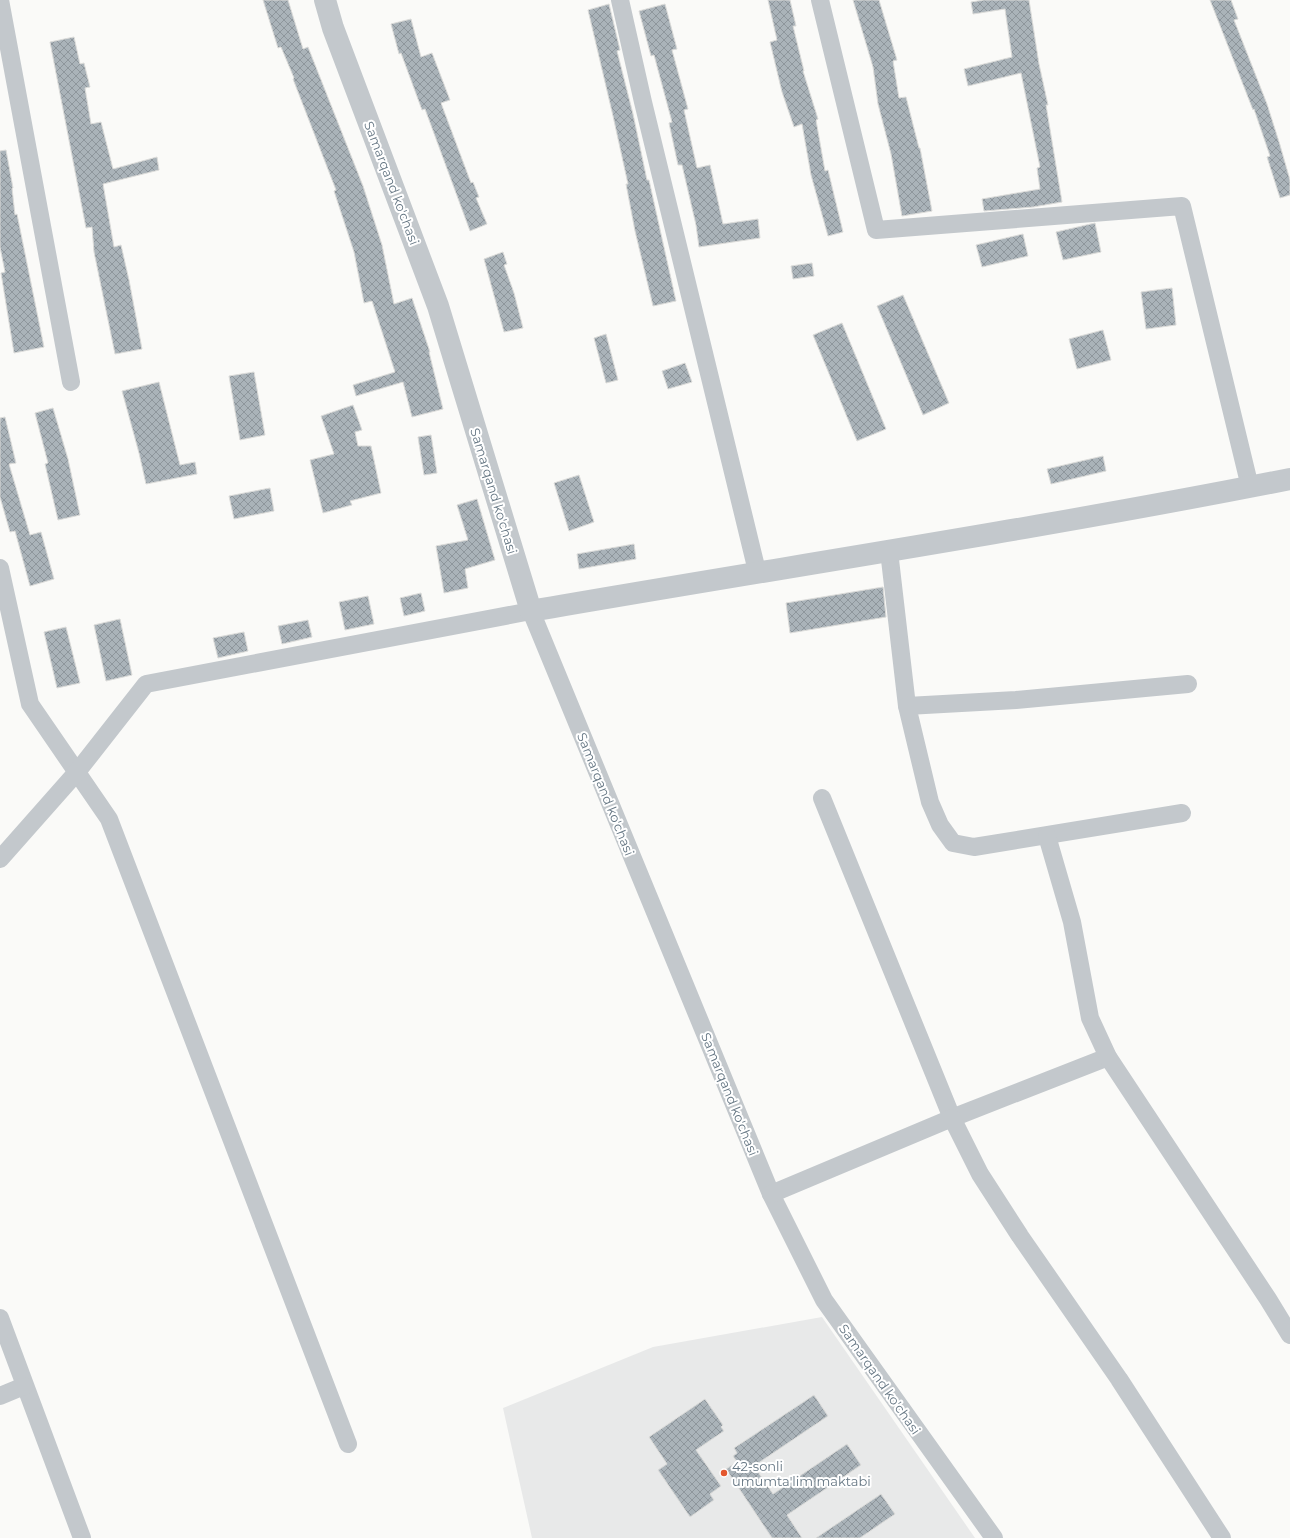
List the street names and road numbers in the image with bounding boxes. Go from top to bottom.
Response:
street label: Samarqand ko'chasi [361,119,423,247]
street label: Samarqand ko'chasi [467,426,521,556]
street label: Samarqand ko'chasi [574,730,638,858]
street label: Samarqand ko'chasi [698,1030,762,1158]
street label: Samarqand ko'chasi [836,1321,924,1437]

